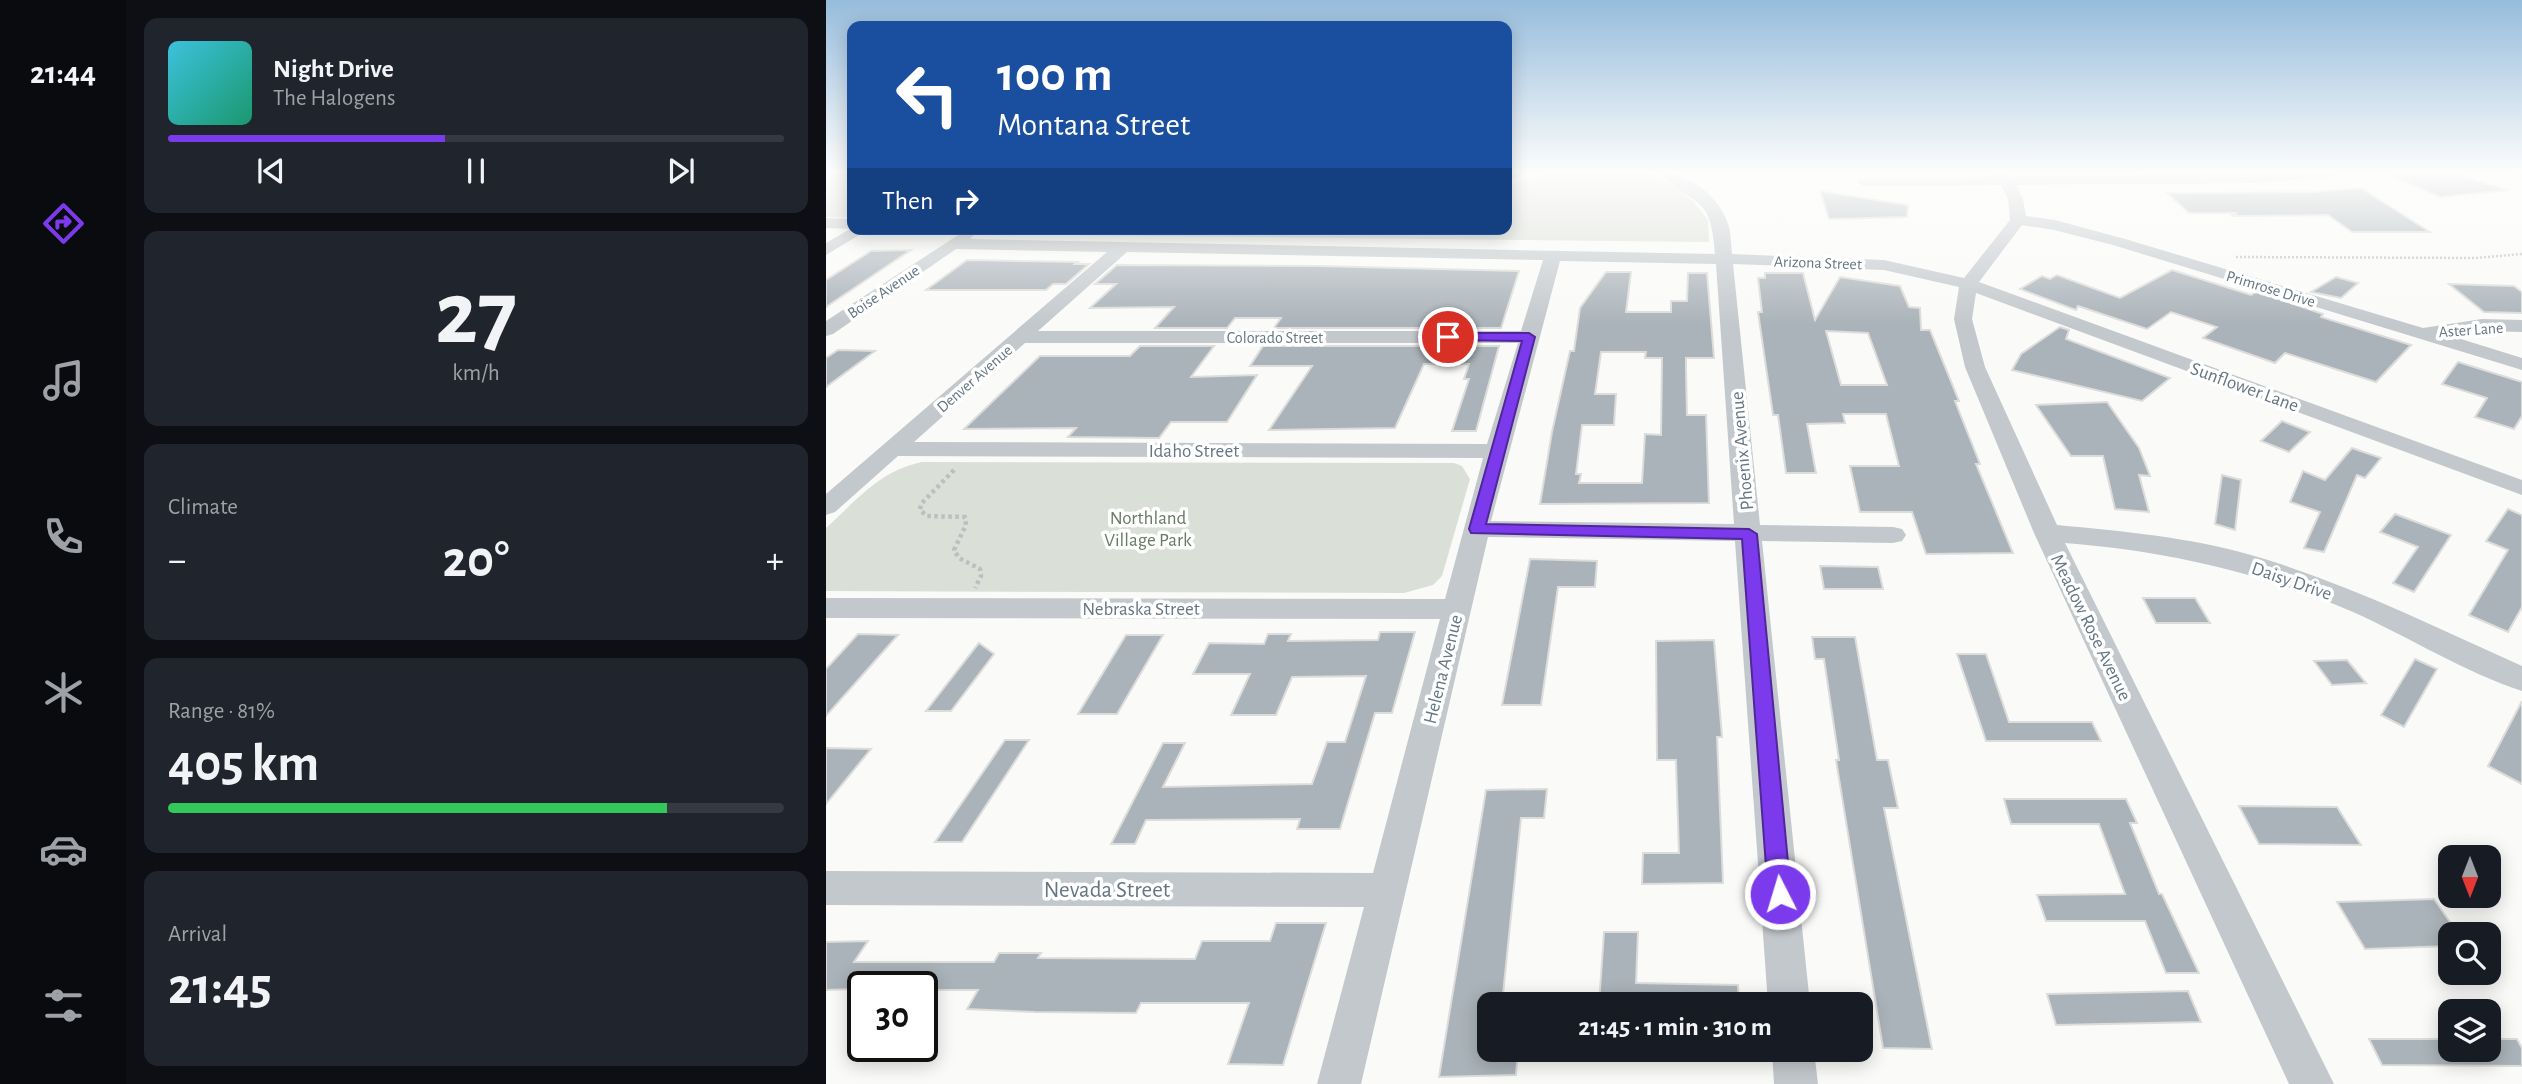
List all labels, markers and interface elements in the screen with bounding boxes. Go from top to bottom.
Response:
icon: left [882,49,973,140]
text: 100 m [997,51,1113,100]
text: Night Drive [273,56,394,82]
text: 21:44 [30,57,96,89]
text: The Halogens [273,87,395,110]
text: Montana Street [997,109,1190,141]
icon: previous [252,152,290,190]
icon: pause [457,152,495,190]
icon: next [662,152,700,190]
icon: right [947,182,985,220]
text: Then [882,188,933,214]
icon: directions [39,199,88,248]
street label: Arizona Street [1774,253,1862,273]
street label: Boise Avenue [845,262,922,322]
street label: Primrose Drive [2224,268,2317,310]
text: 27 [435,269,517,360]
pin [1418,307,1478,367]
icon: arrive [1429,318,1467,356]
street label: Aster Lane [2438,320,2504,340]
street label: Colorado Street [1227,330,1323,346]
street label: Denver Avenue [934,342,1015,416]
icon: music [39,356,88,405]
street label: Sunflower Lane [2188,359,2301,416]
text: km/h [452,362,500,385]
street label: Phoenix Avenue [1728,391,1757,511]
street label: Idaho Street [1149,442,1239,461]
text: Climate [168,496,238,519]
park label: Northland Village Park [1104,509,1192,550]
icon: phone [39,512,88,561]
text: 20° [443,534,509,586]
text: − [168,542,186,580]
text: + [766,542,784,580]
street label: Meadow Rose Avenue [2047,551,2134,704]
street label: Daisy Drive [2249,559,2334,604]
street label: Nebraska Street [1082,600,1200,619]
street label: Helena Avenue [1421,613,1466,726]
icon: climate [39,668,88,717]
text: Range · 81% [168,700,275,723]
text: 405 km [168,738,319,790]
icon: car [39,825,88,874]
north arrow [2438,845,2501,908]
map controls [2438,845,2501,1062]
position arrow [1743,857,1817,931]
street label: Nevada Street [1044,879,1171,902]
button: search [2438,922,2501,985]
text: Arrival [168,923,227,946]
text: 21:45 [168,961,272,1013]
speed limit sign: 30 [847,971,938,1062]
icon: filters [39,981,88,1030]
button: layers [2438,999,2501,1062]
text: 21:45 · 1 min · 310 m [1578,1014,1772,1040]

